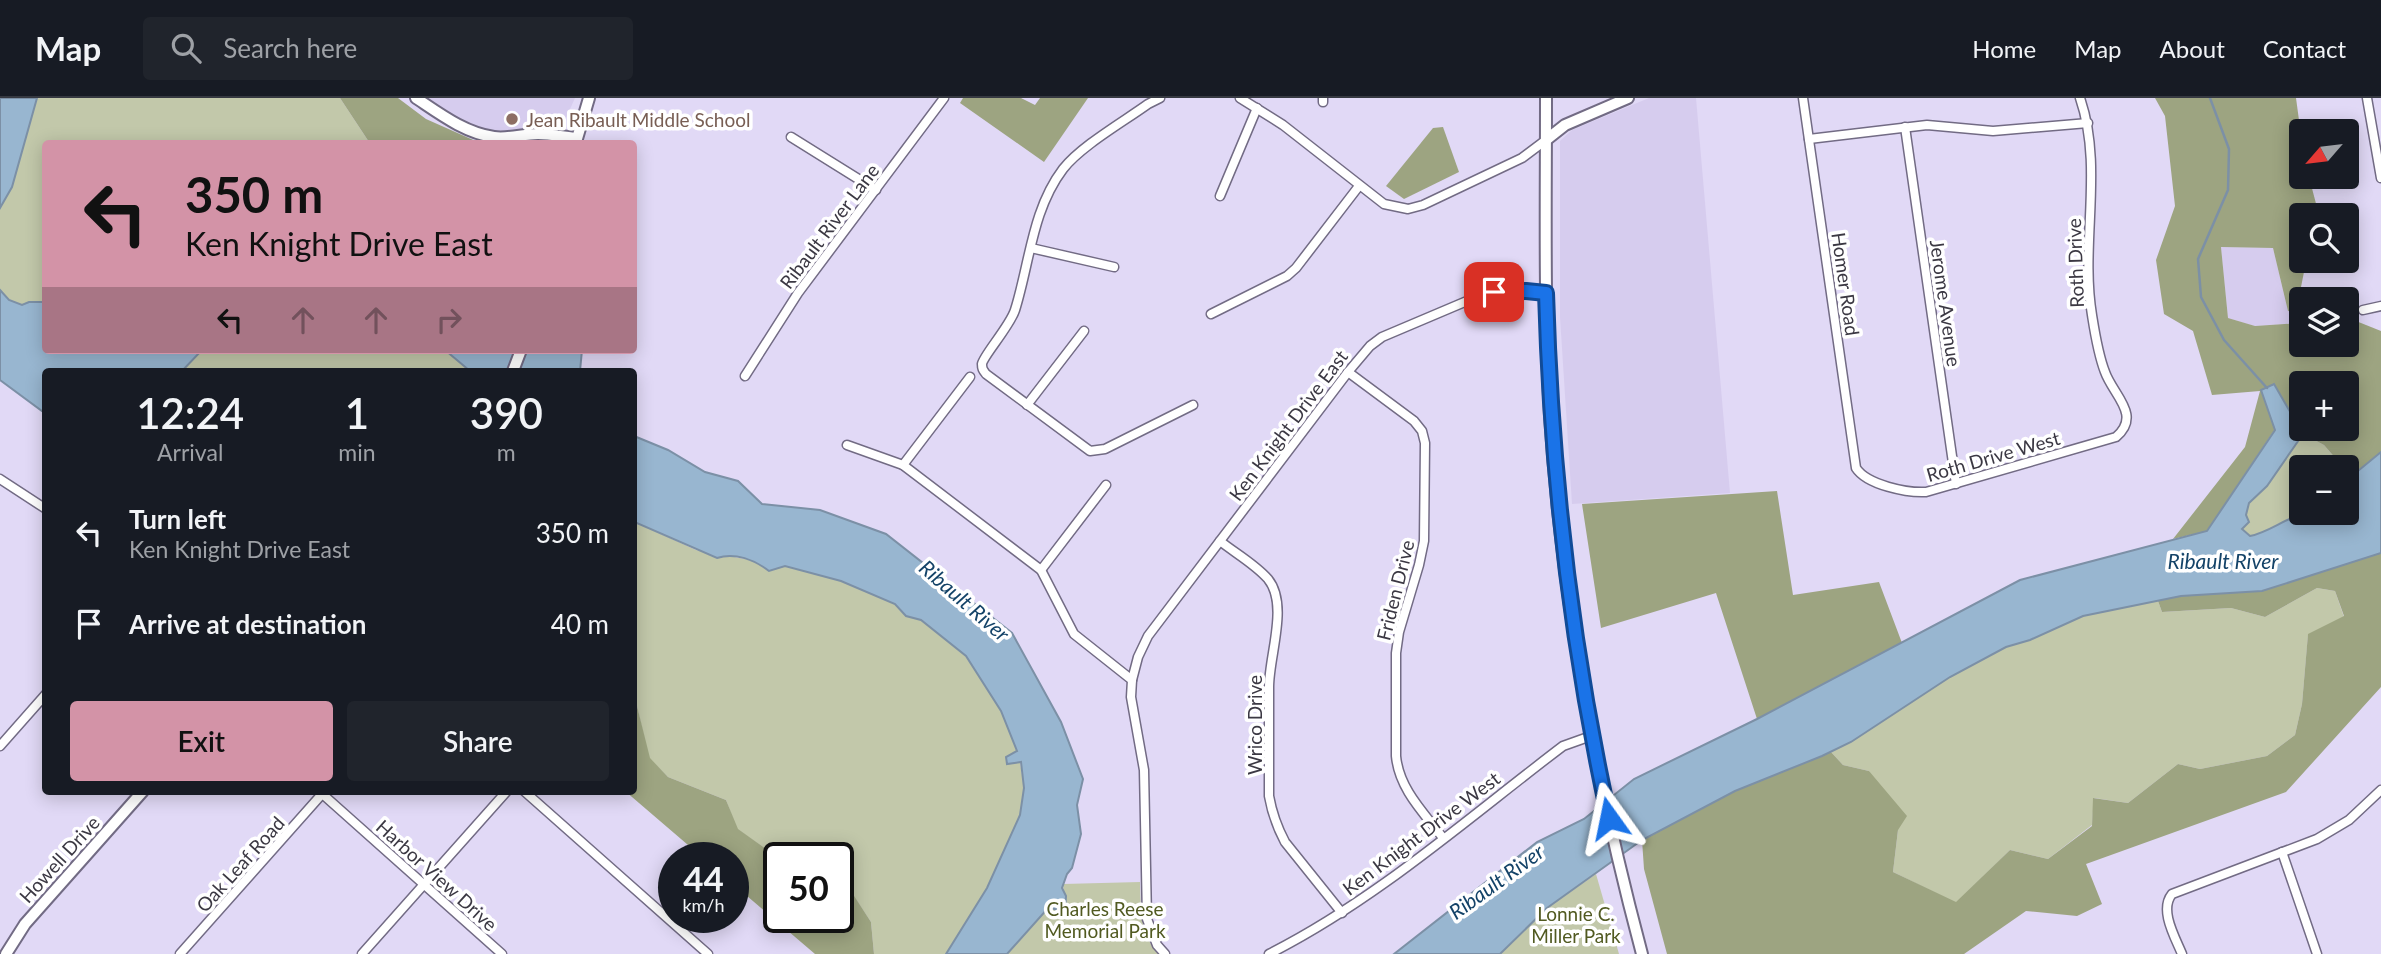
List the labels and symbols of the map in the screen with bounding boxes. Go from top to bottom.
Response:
place label: Jean Ribault Middle School [526,108,750,131]
marker: Jean Ribault Middle School [504,111,520,127]
north arrow [2289,119,2359,189]
street label: Ribault River Lane [775,159,883,293]
street label: Roth Drive [2062,218,2088,308]
street label: Homer Road [1827,231,1865,337]
street label: Jerome Avenue [1926,238,1966,368]
pin [1464,262,1524,322]
street label: Ken Knight Drive East [1224,345,1352,505]
street label: Roth Drive West [1924,426,2063,486]
street label: Friden Drive [1371,537,1419,643]
water label: Ribault River [2168,548,2279,573]
water label: Ribault River [915,554,1016,646]
street label: Wrico Drive [1243,675,1266,775]
street label: Ken Knight Drive West [1338,766,1504,900]
position arrow [1572,781,1646,855]
street label: Howell Drive [14,811,104,907]
street label: Oak Leaf Road [191,811,289,917]
street label: Harbor View Drive [372,815,502,935]
water label: Ribault River [1444,838,1549,924]
speed limit sign: 50 [763,842,854,933]
park label: Charles Reese Memorial Park [1044,897,1166,942]
park label: Lonnie C. Miller Park [1531,902,1621,947]

